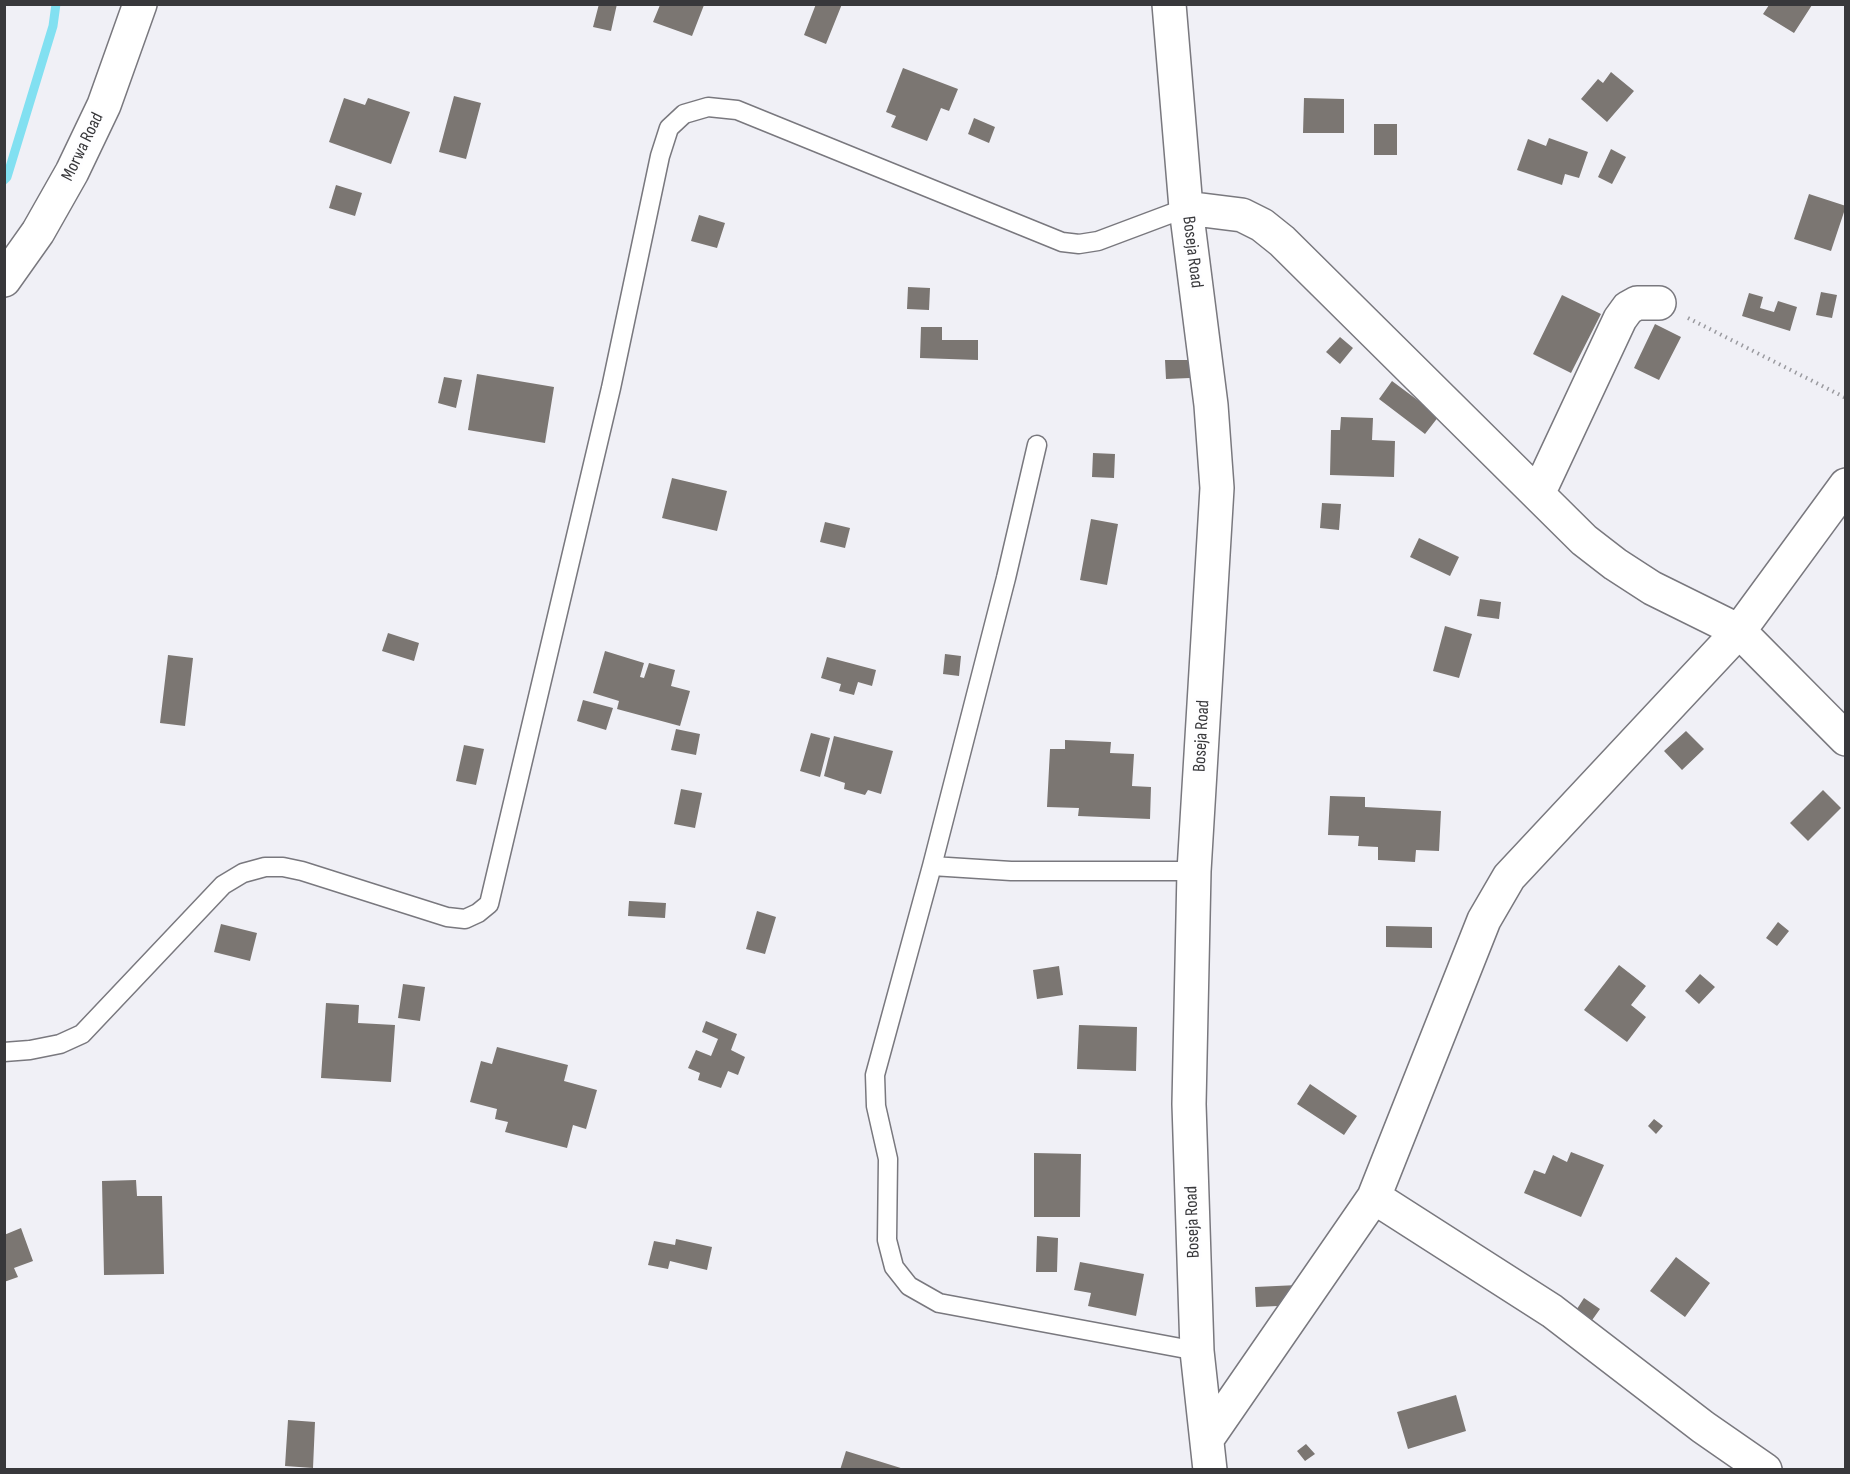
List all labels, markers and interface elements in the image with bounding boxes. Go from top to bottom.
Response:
street label: Morwa Road [57,109,109,185]
street label: Boseja Road [1177,215,1207,289]
street label: Boseja Road [1189,699,1215,773]
street label: Boseja Road [1181,1186,1205,1258]

